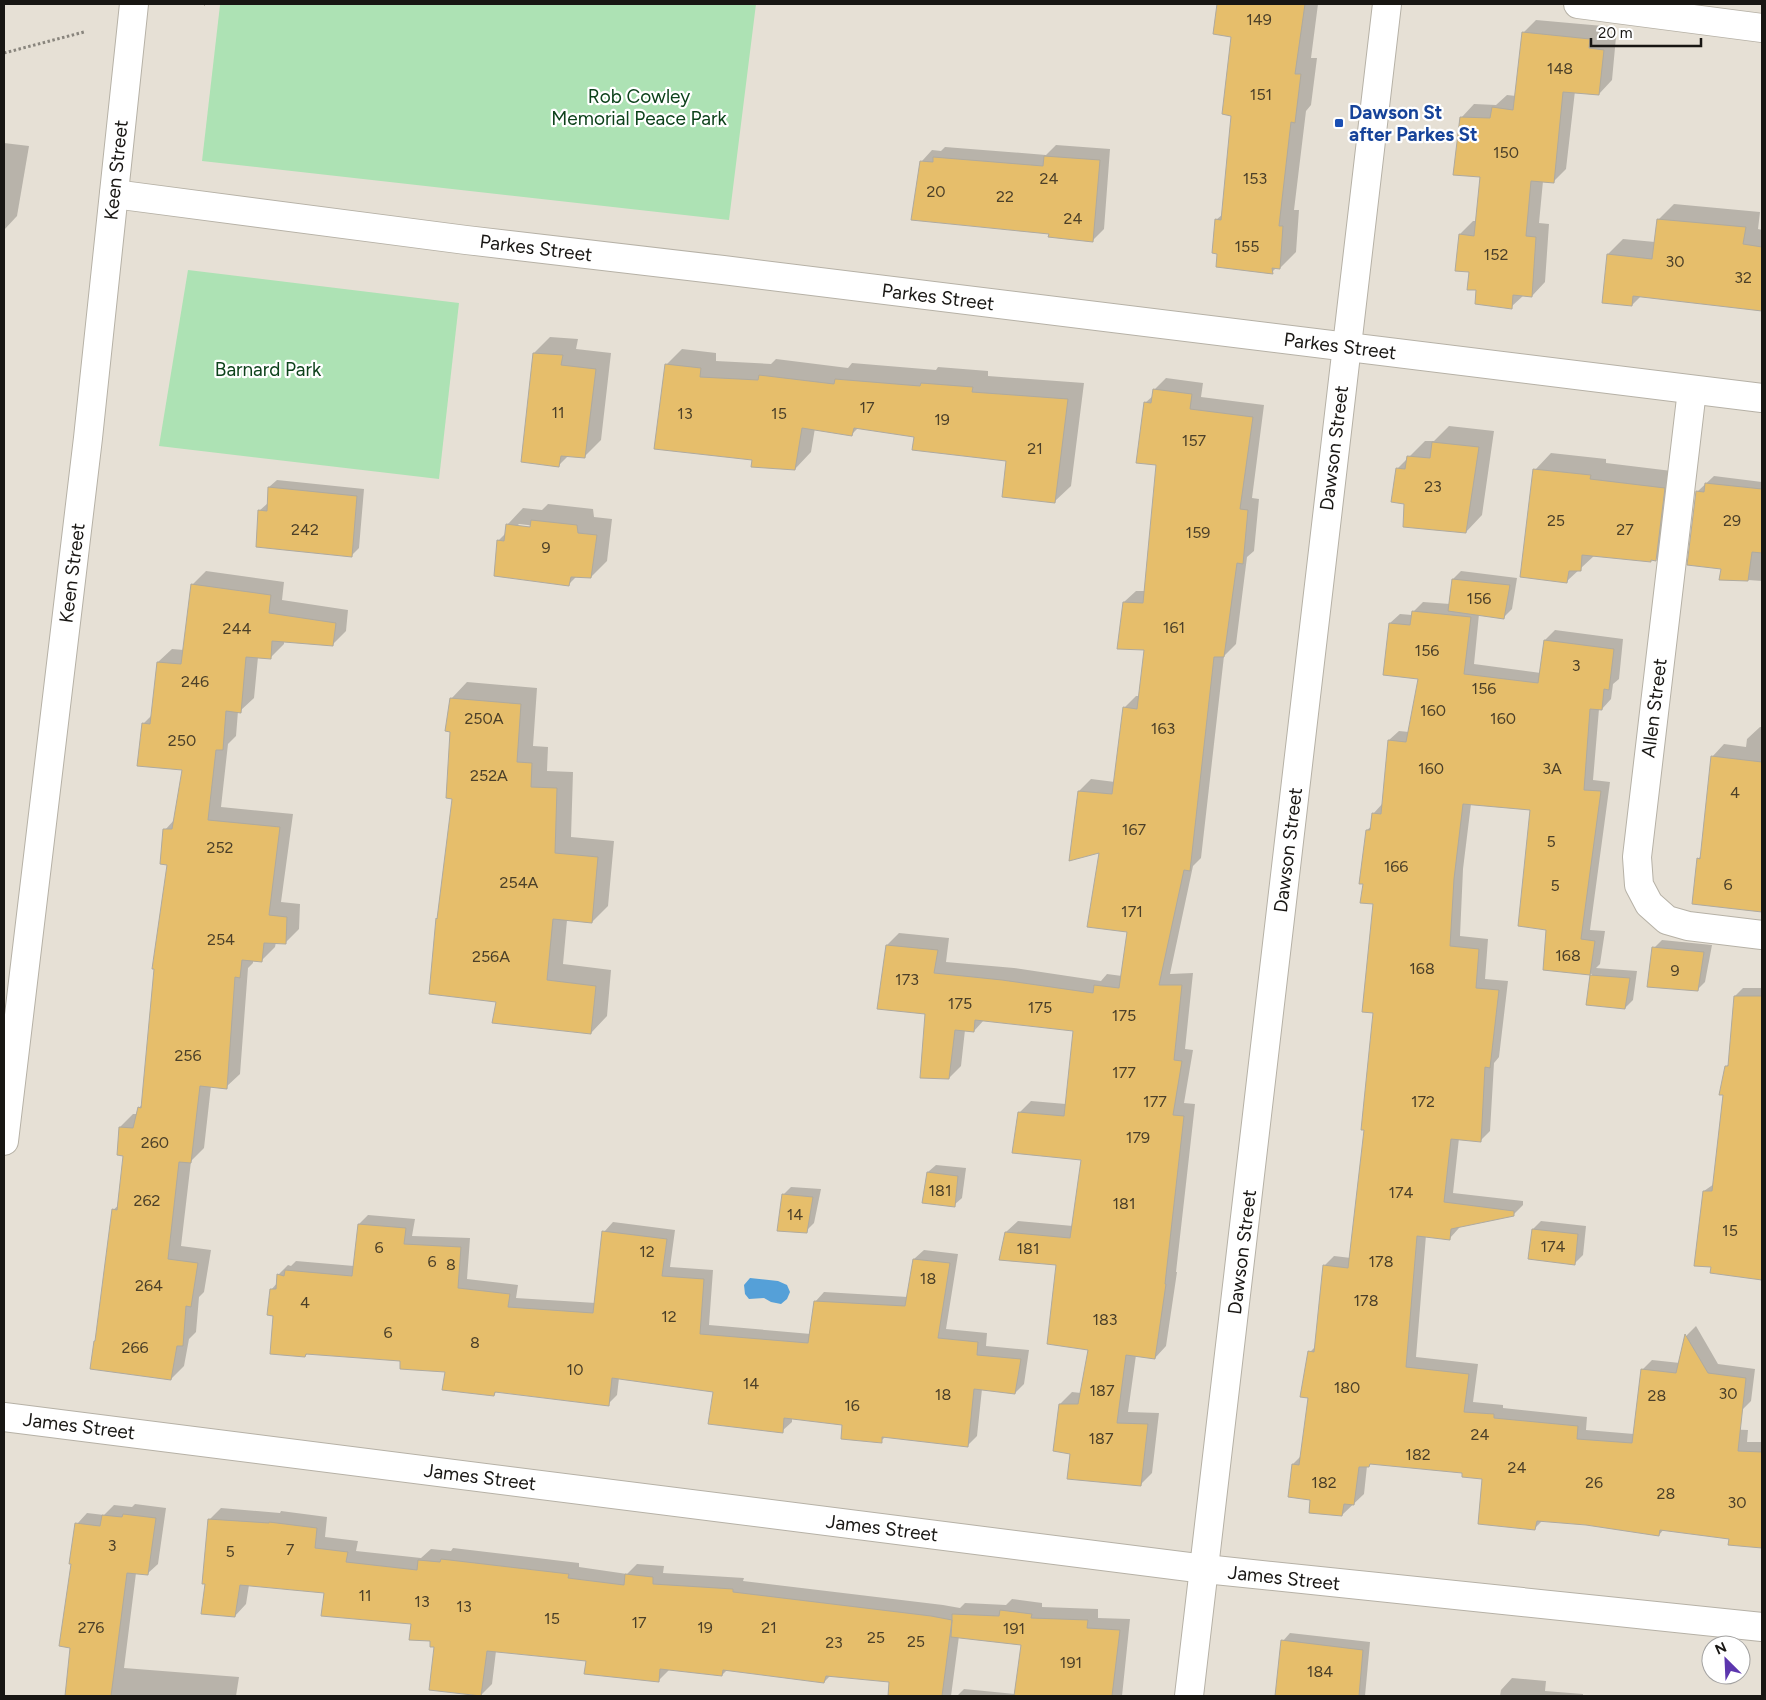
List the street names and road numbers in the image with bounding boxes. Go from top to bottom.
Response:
street label: Keen Street [99,119,133,221]
street label: Parkes Street [478,230,594,266]
street label: Parkes Street [880,279,996,315]
street label: Parkes Street [1282,328,1398,364]
street label: Dawson Street [1315,384,1353,512]
street label: Keen Street [54,522,90,624]
street label: Allen Street [1636,657,1672,759]
street label: Dawson Street [1269,786,1307,914]
street label: Dawson Street [1223,1188,1261,1316]
street label: James Street [22,1408,136,1444]
street label: James Street [423,1459,537,1495]
street label: James Street [825,1510,939,1546]
street label: James Street [1227,1561,1341,1595]

